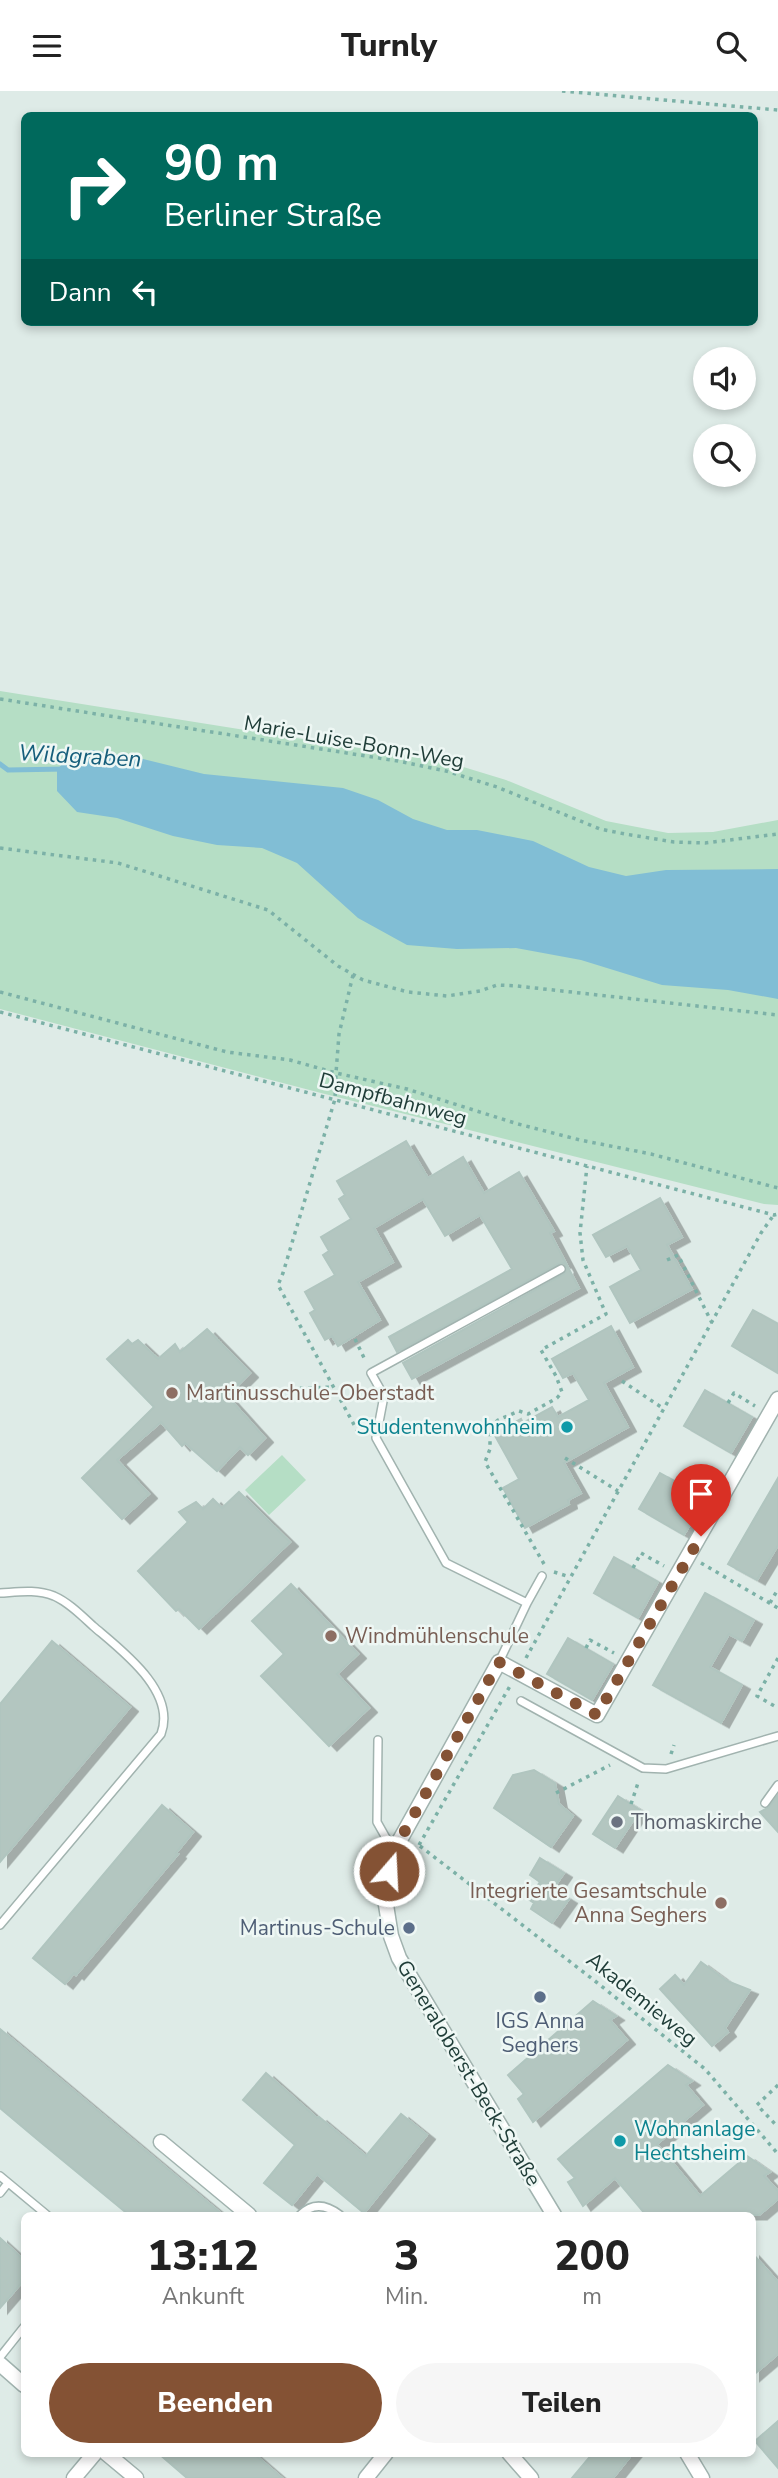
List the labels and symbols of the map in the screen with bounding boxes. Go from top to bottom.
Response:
street label: Marie-Luise-Bonn-Weg [242,709,466,775]
water label: Wildgraben [18,737,142,775]
street label: Dampfbahnweg [316,1066,470,1132]
place label: Martinusschule-Oberstadt [186,1379,435,1407]
marker: Martinusschule-Oberstadt [164,1385,180,1401]
place label: Studentenwohnheim [356,1413,553,1441]
marker: Studentenwohnheim [559,1419,575,1435]
pin [671,1464,731,1536]
place label: Windmühlenschule [345,1622,529,1650]
marker: Windmühlenschule [323,1628,339,1644]
place label: Thomaskirche [631,1808,762,1836]
marker: Thomaskirche [609,1814,625,1830]
position arrow [352,1834,426,1908]
place label: Integrierte Gesamtschule Anna Seghers [470,1877,707,1929]
marker: Integrierte Gesamtschule Anna Seghers [713,1895,729,1911]
place label: Martinus-Schule [240,1914,395,1942]
marker: Martinus-Schule [401,1920,417,1936]
street label: Akademieweg [581,1946,703,2052]
street label: Generaloberst-Beck-Straße [390,1955,548,2191]
marker: IGS Anna Seghers [532,1989,548,2005]
place label: IGS Anna Seghers [495,2007,585,2059]
place label: Wohnanlage Hechtsheim [634,2115,755,2167]
marker: Wohnanlage Hechtsheim [612,2133,628,2149]

